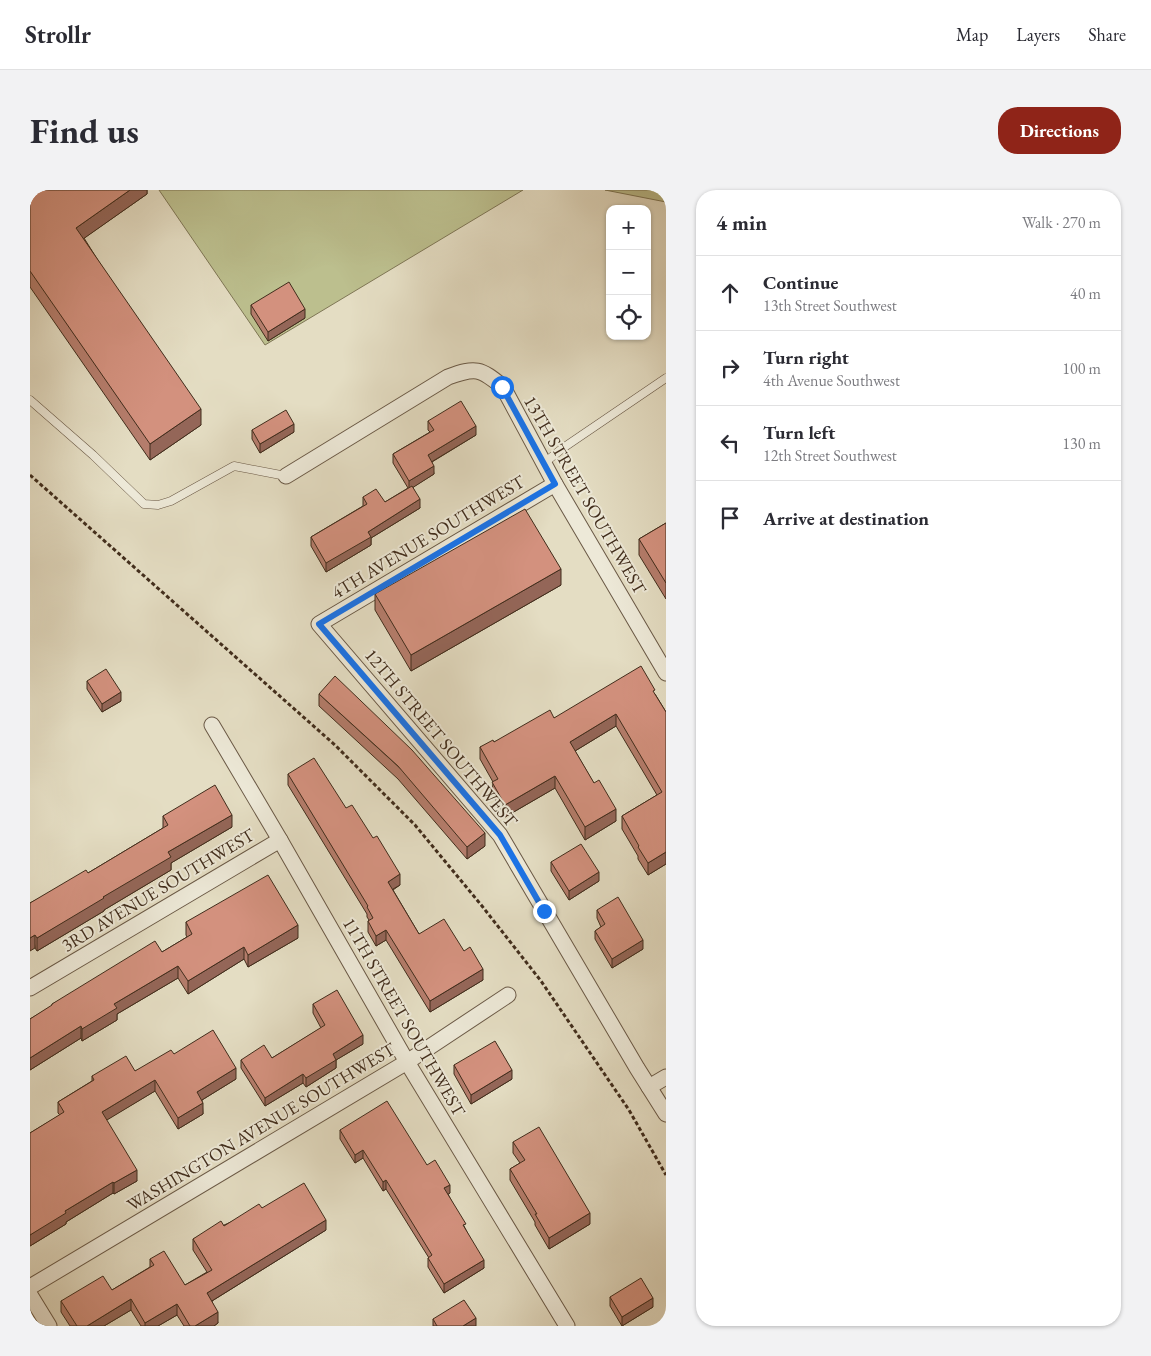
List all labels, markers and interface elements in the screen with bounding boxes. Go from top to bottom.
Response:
text: Strollr [25,19,91,50]
text: Map [956,23,988,46]
text: Layers [1016,23,1060,46]
text: Share [1088,23,1126,46]
button: Directions [998,107,1121,154]
text: Find us [30,108,139,153]
map controls [606,205,651,340]
button: + [606,205,651,250]
text: 4 min [716,209,767,236]
text: Walk · 270 m [1022,212,1101,233]
button: − [606,250,651,295]
text: Continue [763,270,838,295]
icon: ahead [716,279,744,307]
text: 40 m [1070,283,1101,304]
button: locate [606,295,651,340]
text: 13th Street Southwest [763,295,897,316]
text: Turn right [763,345,849,370]
icon: right [716,354,744,382]
text: 100 m [1062,358,1101,379]
text: 4th Avenue Southwest [763,370,900,391]
route start [491,376,514,399]
street label: 13TH STREET SOUTHWEST [519,391,652,599]
text: Turn left [763,420,835,445]
icon: left [716,429,744,457]
text: 130 m [1062,433,1101,454]
text: 12th Street Southwest [763,445,897,466]
street label: 4TH AVENUE SOUTHWEST [327,469,529,603]
icon: arrive [716,504,744,532]
text: Arrive at destination [763,506,929,531]
street label: 12TH STREET SOUTHWEST [360,644,523,832]
street label: 3RD AVENUE SOUTHWEST [57,822,259,956]
route end [533,900,556,923]
street label: 11TH STREET SOUTHWEST [338,913,471,1121]
street label: WASHINGTON AVENUE SOUTHWEST [122,1037,400,1216]

